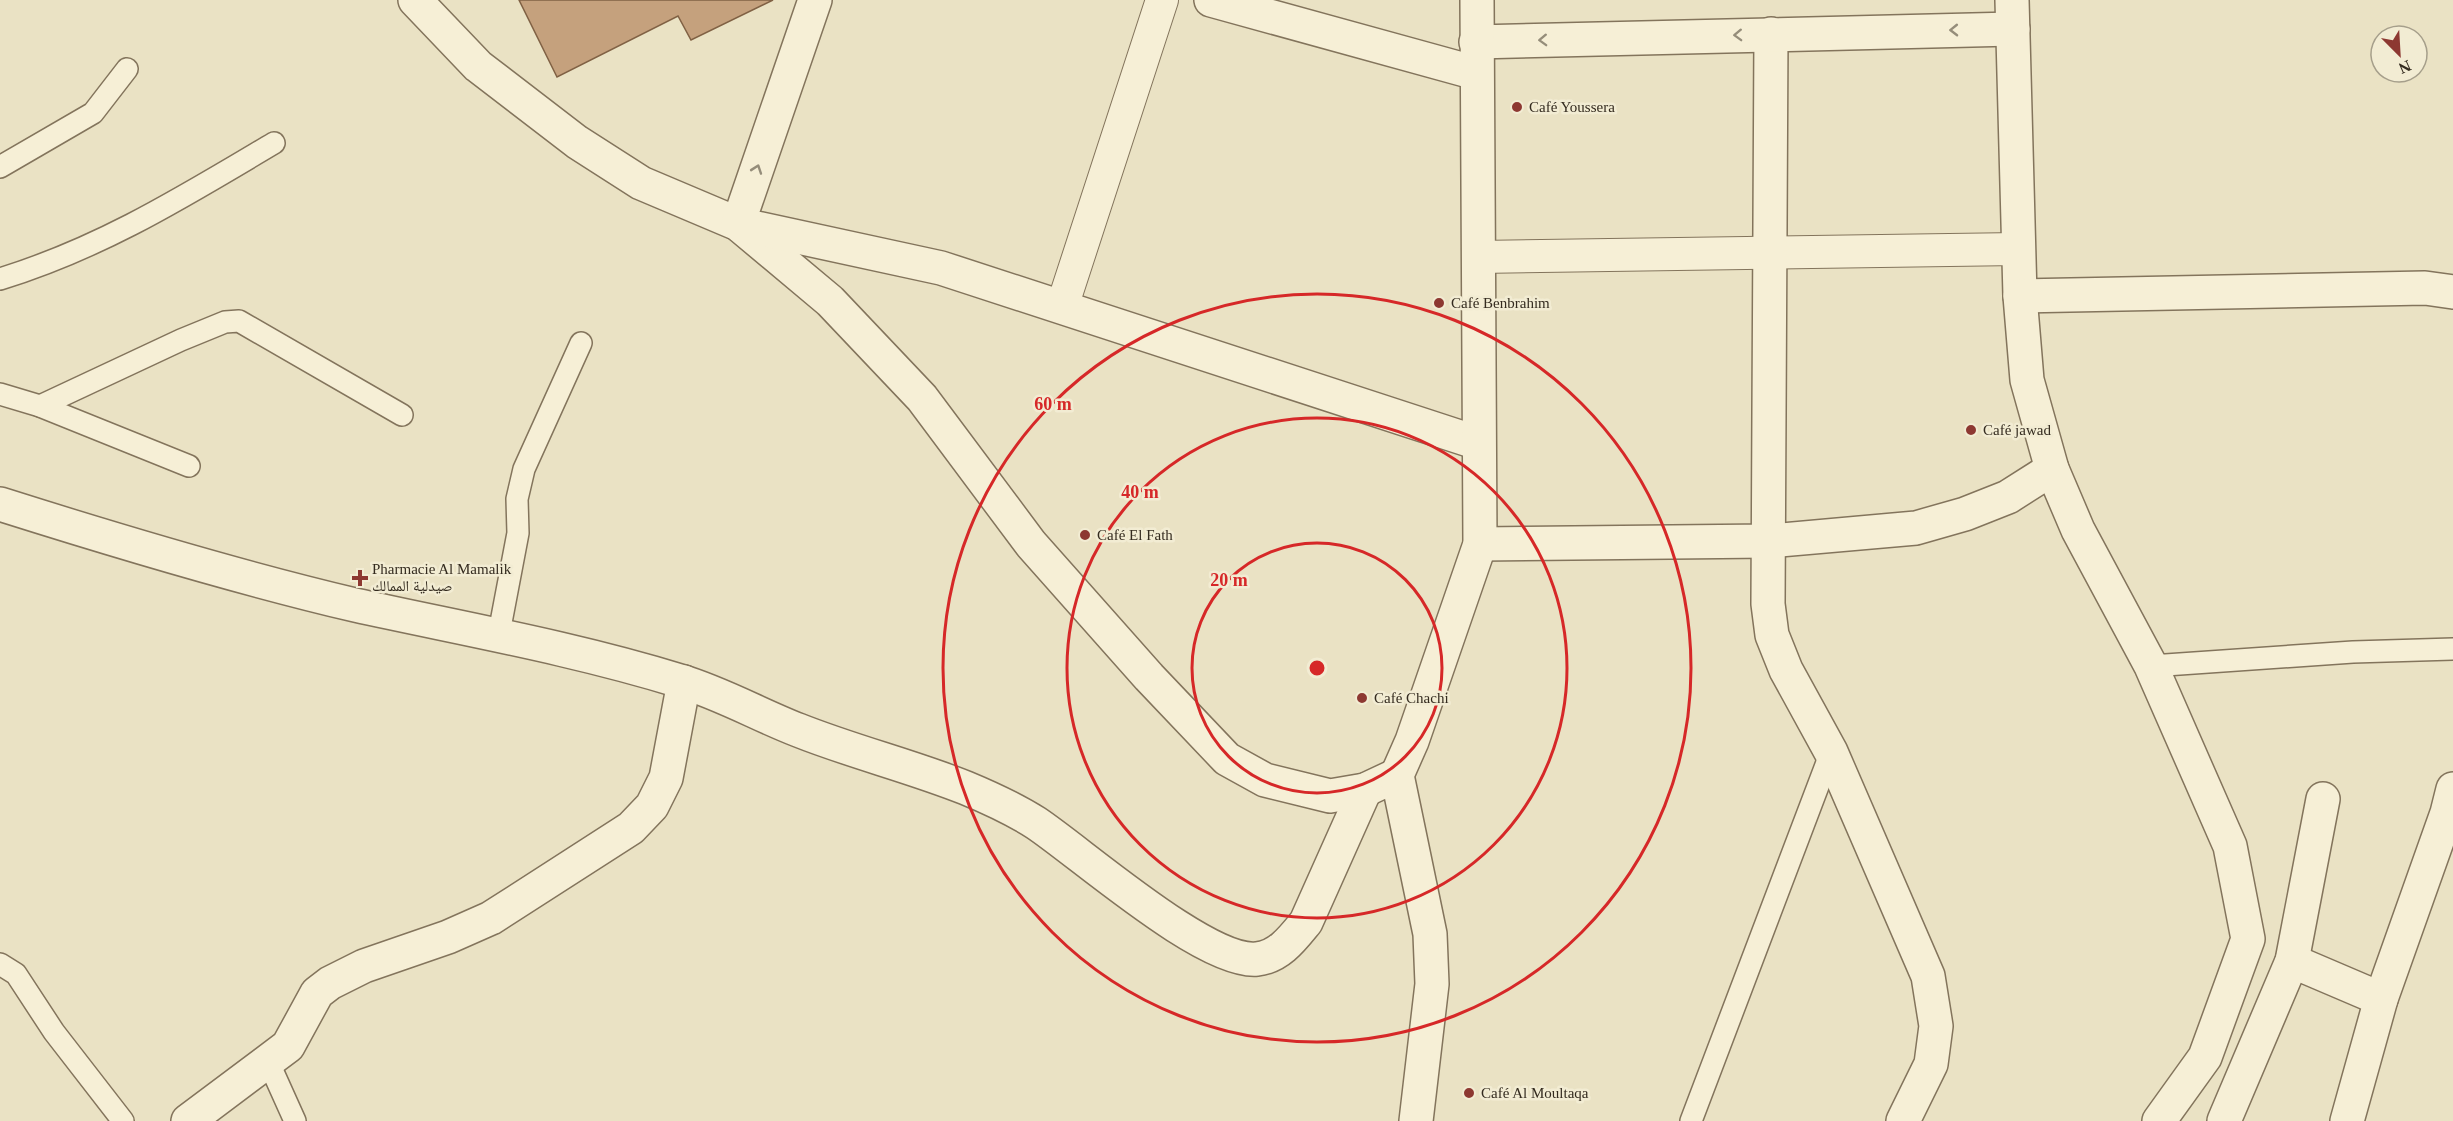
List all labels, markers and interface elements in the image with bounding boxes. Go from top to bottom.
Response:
one-way arrow [1950,24,1959,36]
north arrow [2369,24,2429,84]
one-way arrow [1734,29,1743,41]
one-way arrow [1539,34,1548,46]
text: N [2396,57,2414,78]
place label: Café Youssera [1529,99,1615,115]
marker: Café Youssera [1510,100,1524,114]
one-way arrow [750,164,763,175]
place label: Café Benbrahim [1451,295,1550,311]
marker: Café Benbrahim [1432,296,1446,310]
text: 60 m [1034,394,1072,414]
place label: Café jawad [1983,422,2051,438]
marker: Café jawad [1964,423,1978,437]
text: 40 m [1121,482,1159,502]
place label: Café El Fath [1097,527,1173,543]
marker: Café El Fath [1078,528,1092,542]
place label: Pharmacie Al Mamalik صيدلية الممالك [372,561,512,594]
text: 20 m [1210,570,1248,590]
marker: Pharmacie Al Mamalik صيدلية الممالك [353,571,367,585]
centre of rings [1307,658,1327,678]
place label: Café Chachi [1374,690,1449,706]
marker: Café Chachi [1355,691,1369,705]
place label: Café Al Moultaqa [1481,1085,1589,1101]
marker: Café Al Moultaqa [1462,1086,1476,1100]

